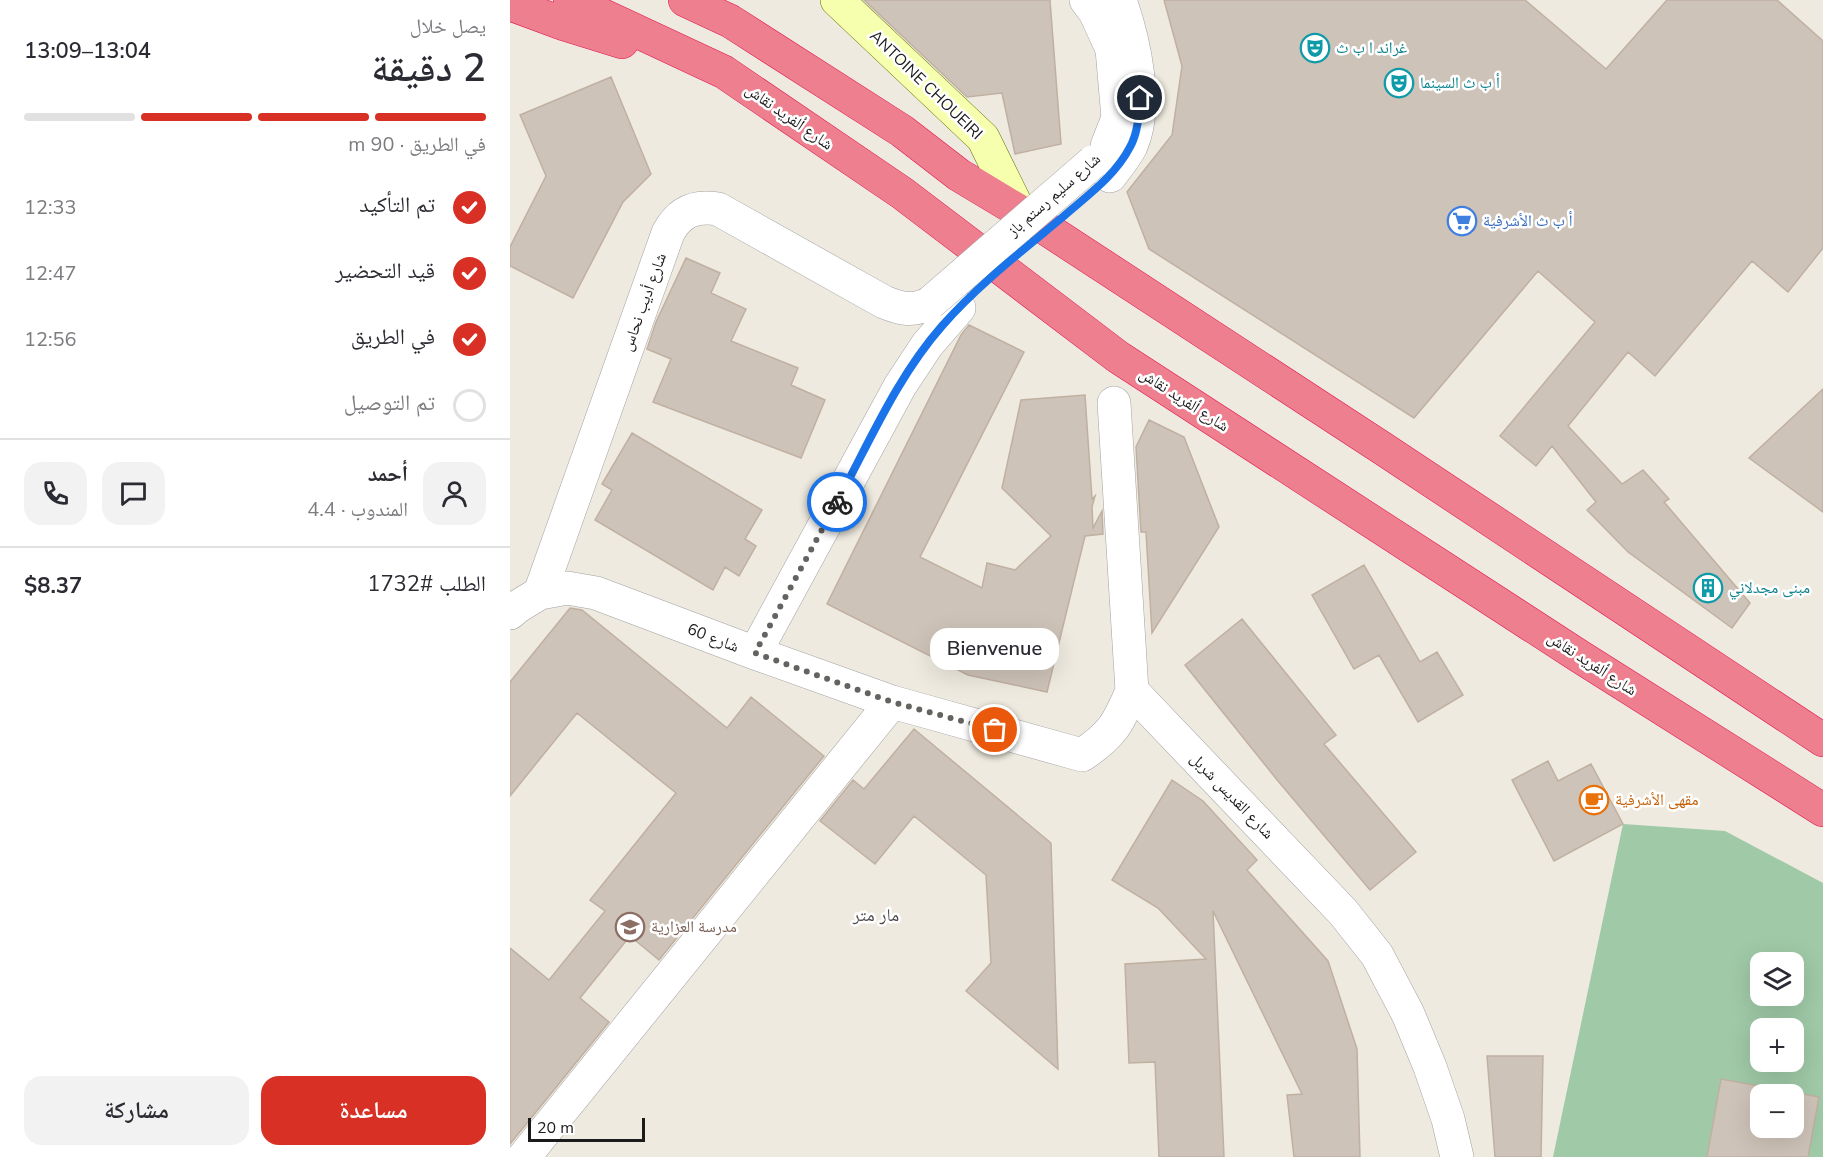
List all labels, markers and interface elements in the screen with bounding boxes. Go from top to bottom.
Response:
text: يصل خلال [410,13,486,40]
street label: ANTOINE CHOUEIRI [865,25,987,145]
theatre icon: غراند ا ب ث [1299,32,1331,64]
text: 13:04–13:09 [24,36,151,66]
place label: غراند ا ب ث [1336,37,1407,59]
text: 2 دقيقة [371,42,486,95]
theatre icon: أ ب ث السينما [1383,67,1415,99]
pin [1114,72,1165,123]
place label: أ ب ث السينما [1420,72,1500,94]
street label: شارع ألفريد نقاش [741,79,837,155]
icon: home [1123,81,1156,114]
text: في الطريق · 90 m [348,131,486,158]
street label: شارع سليم رستم باز [1002,148,1105,242]
text: تم التأكيد [359,190,435,220]
icon: check [453,191,486,224]
text: 12:33 [24,194,77,221]
supermarket icon: أ ب ث الأشرفية [1446,205,1478,237]
place label: أ ب ث الأشرفية [1483,210,1573,232]
street label: شارع أديب نحاس [616,250,672,354]
text: قيد التحضير [335,256,435,286]
icon: check [453,257,486,290]
text: 12:47 [24,260,77,287]
text: في الطريق [351,322,435,352]
icon: check [453,323,486,356]
text: 12:56 [24,326,77,353]
street label: شارع ألفريد نقاش [1135,363,1233,437]
text: تم التوصيل [344,388,435,418]
text: أحمد [368,459,408,489]
button: phone [24,462,87,525]
button: chat [102,462,165,525]
button: person [423,462,486,525]
courier [807,472,867,532]
icon: bike [821,486,854,519]
text: المندوب · 4.4 [307,496,408,523]
text: الطلب #1732 [367,569,486,599]
text: $8.37 [24,571,82,601]
building icon: مبنى مجدلاني [1692,572,1724,604]
place label: مبنى مجدلاني [1729,577,1810,600]
street label: شارع 60 [684,618,742,658]
street label: شارع ألفريد نقاش [1543,627,1641,701]
callout: Bienvenue [930,628,1060,670]
text: Bienvenue [947,635,1042,662]
pin [969,704,1020,755]
icon: bag [978,713,1011,746]
street label: شارع القديس شربل [1185,748,1279,844]
cafe icon: مقهى الأشرفية [1578,784,1610,816]
place label: مقهى الأشرفية [1615,789,1699,811]
district label: مار متر [852,903,899,927]
school or university icon: مدرسة العزارية [614,911,646,943]
place label: مدرسة العزارية [651,916,737,938]
map controls [1750,952,1804,1138]
button: layers [1750,952,1804,1006]
button: + [1750,1018,1804,1072]
button: مشاركة [24,1076,249,1145]
button: مساعدة [261,1076,486,1145]
button: − [1750,1084,1804,1138]
scale bar [528,1115,645,1142]
text: 20 m [537,1117,574,1139]

